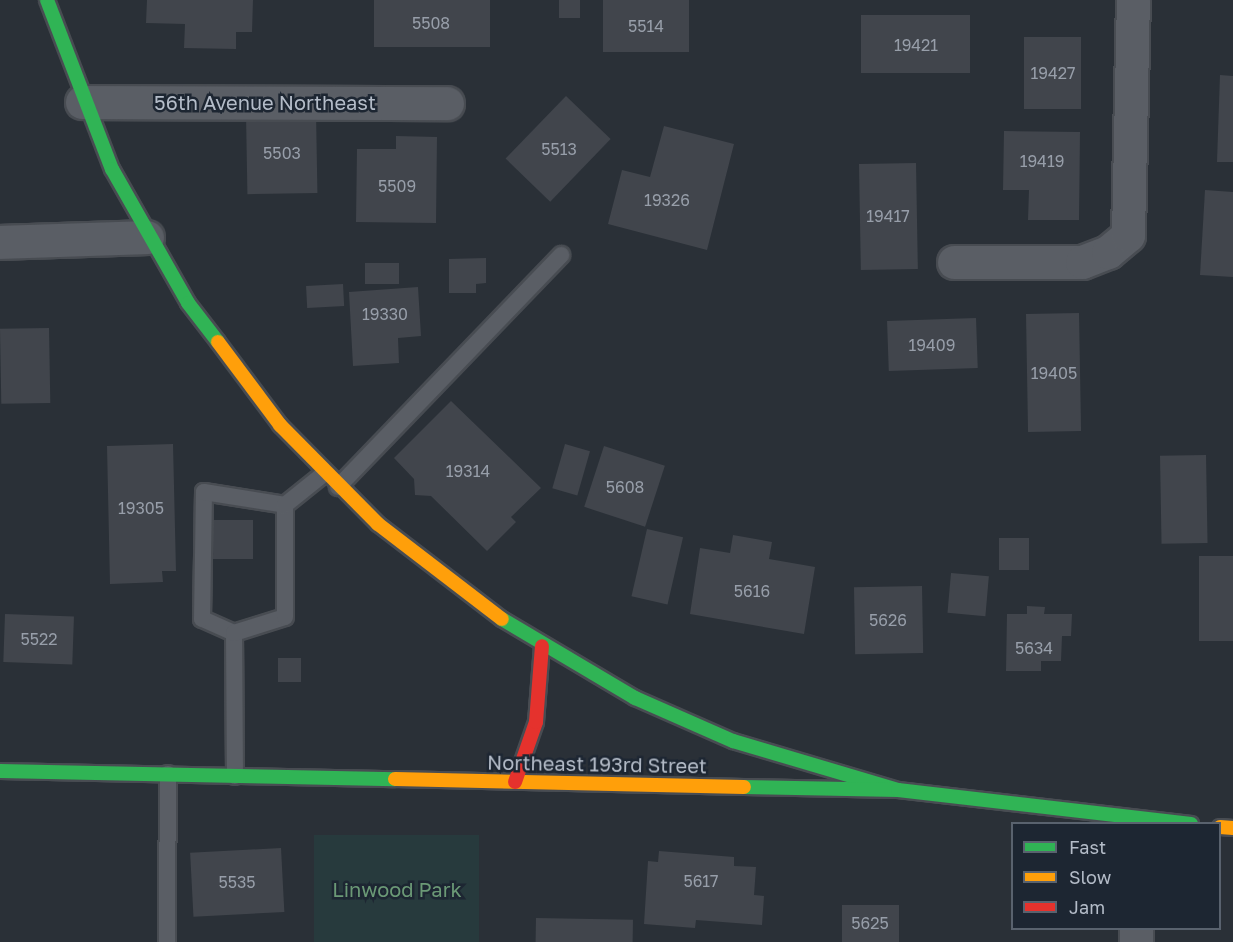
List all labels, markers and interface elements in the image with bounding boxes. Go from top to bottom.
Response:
house number: 5508 [412,13,450,33]
house number: 5514 [628,16,664,36]
house number: 19421 [894,35,938,55]
house number: 19427 [1031,63,1075,83]
street label: 56th Avenue Northeast [154,90,376,114]
house number: 5513 [541,139,577,159]
house number: 5503 [263,143,301,163]
house number: 19419 [1020,151,1064,171]
house number: 5509 [378,176,416,196]
house number: 19326 [644,190,690,210]
house number: 19417 [866,206,910,226]
house number: 19330 [362,304,408,324]
house number: 19409 [909,335,955,355]
house number: 19405 [1031,363,1077,383]
house number: 19314 [446,461,490,481]
house number: 5608 [606,477,644,497]
house number: 19305 [118,498,164,518]
house number: 5616 [734,581,770,601]
house number: 5626 [869,610,907,630]
house number: 5522 [20,629,58,649]
house number: 5634 [1015,638,1053,658]
street label: Northeast 193rd Street [487,750,707,778]
legend [1011,822,1221,930]
text: Fast [1069,836,1106,858]
text: Slow [1069,866,1111,888]
house number: 5617 [683,871,719,891]
house number: 5535 [218,872,256,892]
park label: Linwood Park [332,877,462,901]
text: Jam [1069,896,1105,918]
house number: 5625 [851,913,889,933]

